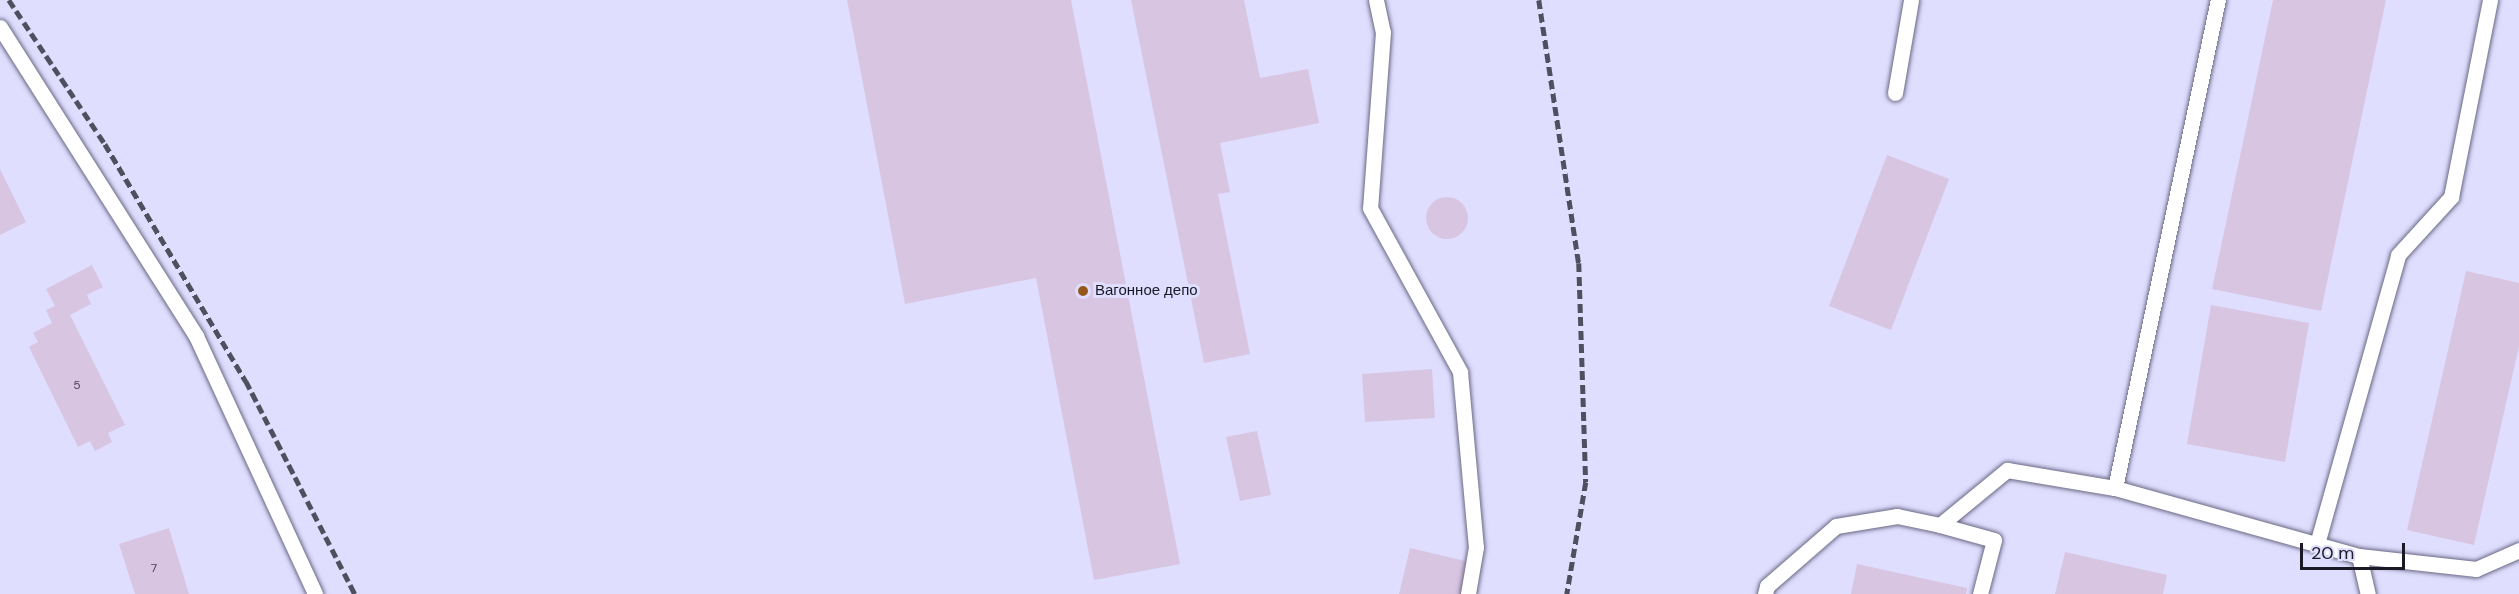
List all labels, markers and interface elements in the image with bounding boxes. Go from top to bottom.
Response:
place label: Вагонное депо [1095,282,1198,300]
marker: Вагонное депо [1076,284,1090,298]
house number: 5 [73,379,81,393]
scale bar [2303,531,2408,569]
text: 20 m [2311,541,2354,565]
house number: 7 [151,562,157,576]

